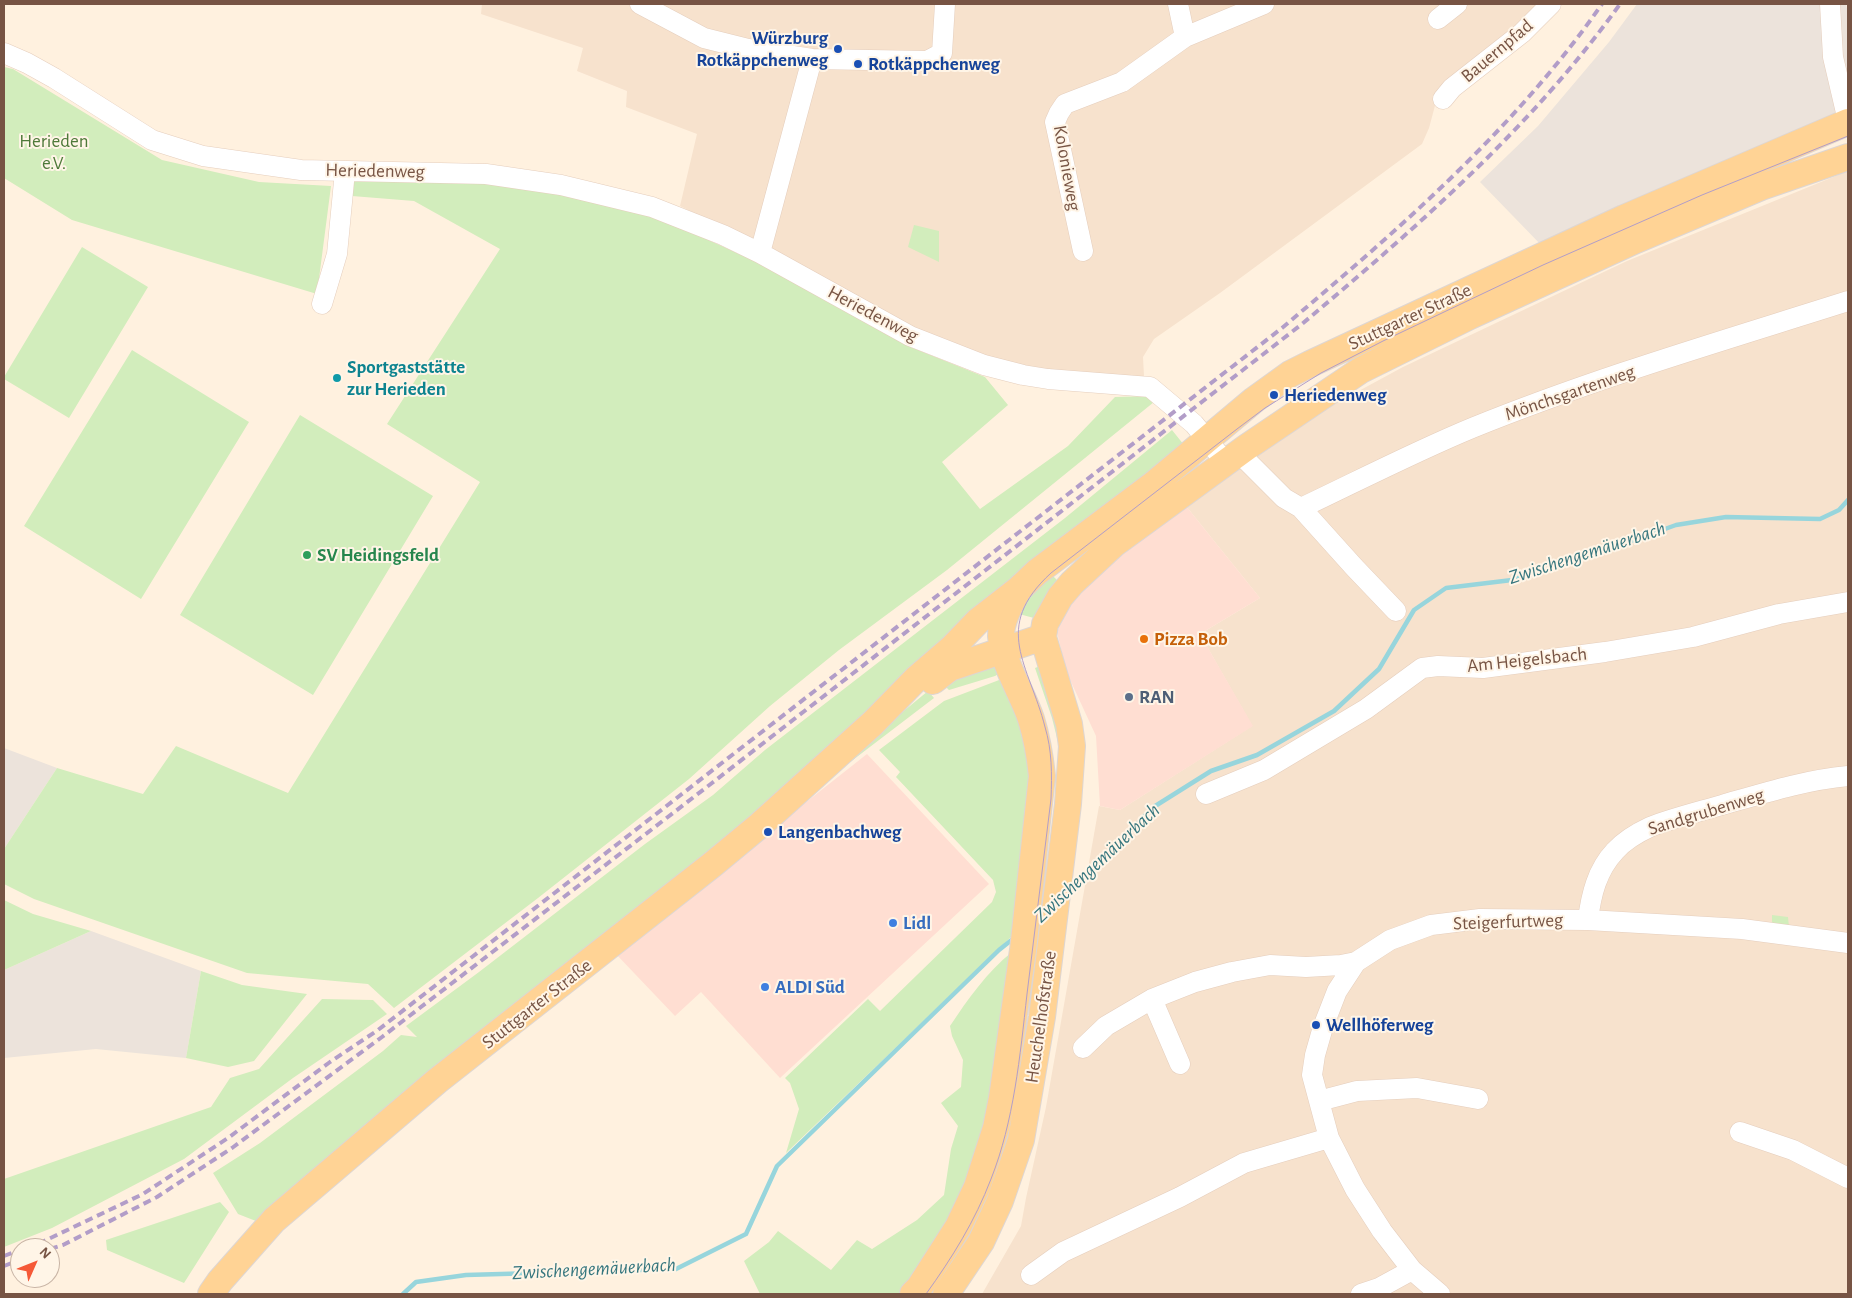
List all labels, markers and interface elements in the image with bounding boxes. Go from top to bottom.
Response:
street label: Bauernpfad [1456,14,1538,88]
place label: Würzburg Rotkäppchenweg [696,27,828,71]
marker: Würzburg Rotkäppchenweg [832,43,844,55]
place label: Rotkäppchenweg [868,53,1000,75]
marker: Rotkäppchenweg [852,58,864,70]
street label: Kolonieweg [1048,123,1086,213]
park label: Herieden e.V. [19,130,89,174]
street label: Heriedenweg [325,159,425,183]
street label: Stuttgarter Straße [1345,279,1475,355]
street label: Heriedenweg [824,281,922,347]
place label: Sportgaststätte zur Herieden [347,356,465,400]
street label: Mönchsgartenweg [1502,360,1638,426]
marker: Sportgaststätte zur Herieden [331,372,343,384]
place label: Heriedenweg [1284,384,1386,406]
marker: Heriedenweg [1268,389,1280,401]
water label: Zwischengemäuerbach [1505,516,1669,590]
place label: SV Heidingsfeld [317,544,439,566]
marker: SV Heidingsfeld [301,549,313,561]
place label: Pizza Bob [1154,628,1228,650]
marker: Pizza Bob [1138,633,1150,645]
street label: Am Heigelsbach [1466,642,1588,678]
place label: RAN [1139,686,1175,708]
marker: RAN [1123,691,1135,703]
street label: Sandgrubenweg [1645,784,1767,840]
water label: Zwischengemäuerbach [1029,798,1165,928]
place label: Langenbachweg [778,821,901,843]
marker: Langenbachweg [762,826,774,838]
street label: Steigerfurtweg [1453,909,1563,935]
place label: Lidl [903,912,931,934]
marker: Lidl [887,917,899,929]
street label: Heuchelhofstraße [1020,949,1062,1085]
street label: Stuttgarter Straße [478,954,596,1054]
place label: ALDI Süd [775,976,845,998]
marker: ALDI Süd [759,981,771,993]
place label: Wellhöferweg [1326,1014,1433,1036]
marker: Wellhöferweg [1310,1019,1322,1031]
north arrow [10,1238,60,1288]
text: N [37,1245,53,1262]
water label: Zwischengemäuerbach [512,1253,676,1285]

